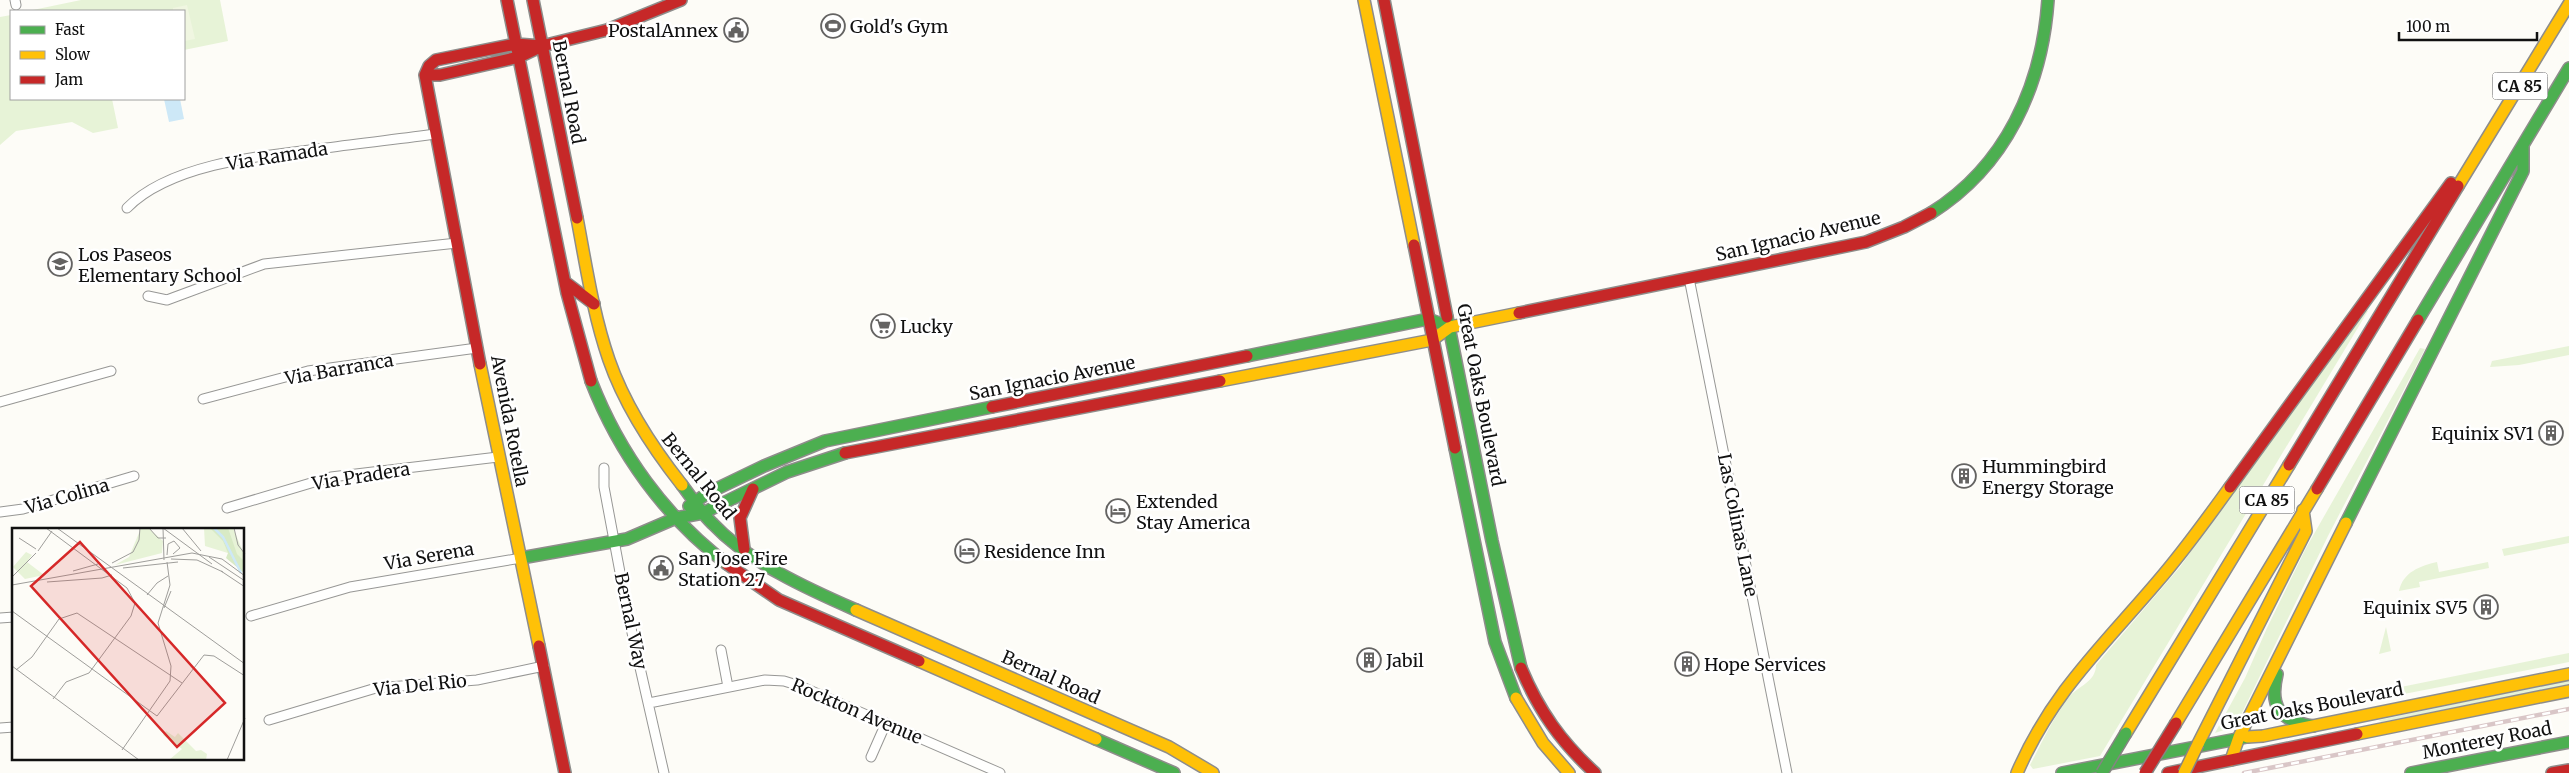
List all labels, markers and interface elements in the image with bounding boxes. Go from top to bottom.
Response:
legend [10,10,185,100]
scale bar [2399,10,2536,42]
sports icon: Gold's Gym [820,13,846,39]
place label: Gold's Gym [850,15,948,38]
public building icon: PostalAnnex [723,17,749,43]
text: 100 m [2406,17,2450,36]
place label: PostalAnnex [608,19,718,42]
text: Fast [55,20,85,39]
street label: Bernal Road [548,38,590,146]
text: Slow [55,45,90,64]
text: Jam [54,70,83,89]
road number: CA 85 [2492,72,2548,100]
street label: Via Ramada [224,137,330,176]
street label: San Ignacio Avenue [1713,206,1883,266]
place label: Los Paseos Elementary School [78,243,242,287]
school or university icon: Los Paseos Elementary School [47,251,73,277]
street label: Great Oaks Boulevard [1452,302,1510,488]
supermarket icon: Lucky [870,313,896,339]
place label: Lucky [900,315,953,338]
street label: Via Barranca [282,348,396,390]
street label: San Ignacio Avenue [967,351,1137,405]
street label: Avenida Rotella [486,352,534,489]
building icon: Equinix SV1 [2538,420,2564,446]
place label: Equinix SV1 [2431,422,2534,445]
street label: Bernal Road [657,428,741,524]
street label: Las Colinas Lane [1713,451,1763,599]
place label: Hummingbird Energy Storage [1982,455,2114,499]
street label: Via Pradera [309,457,412,495]
building icon: Hummingbird Energy Storage [1951,463,1977,489]
street label: Via Colina [21,473,112,519]
road number: CA 85 [2240,486,2294,514]
place label: Extended Stay America [1136,490,1251,534]
hotel icon: Extended Stay America [1105,498,1131,524]
inset map [12,528,245,760]
street label: Via Serena [381,537,476,575]
hotel icon: Residence Inn [954,538,980,564]
place label: Residence Inn [984,540,1106,563]
place label: San Jose Fire Station 27 [678,547,788,591]
public building icon: San Jose Fire Station 27 [648,555,674,581]
street label: Bernal Way [609,570,653,672]
building icon: Equinix SV5 [2473,594,2499,620]
place label: Equinix SV5 [2363,596,2468,619]
street label: Bernal Road [998,645,1104,709]
building icon: Jabil [1356,647,1382,673]
place label: Jabil [1385,649,1424,672]
building icon: Hope Services [1674,651,1700,677]
place label: Hope Services [1704,653,1826,676]
street label: Via Del Rio [371,669,468,701]
street label: Rockton Avenue [788,673,926,749]
street label: Great Oaks Boulevard [2219,677,2405,735]
street label: Monterey Road [2420,716,2554,764]

